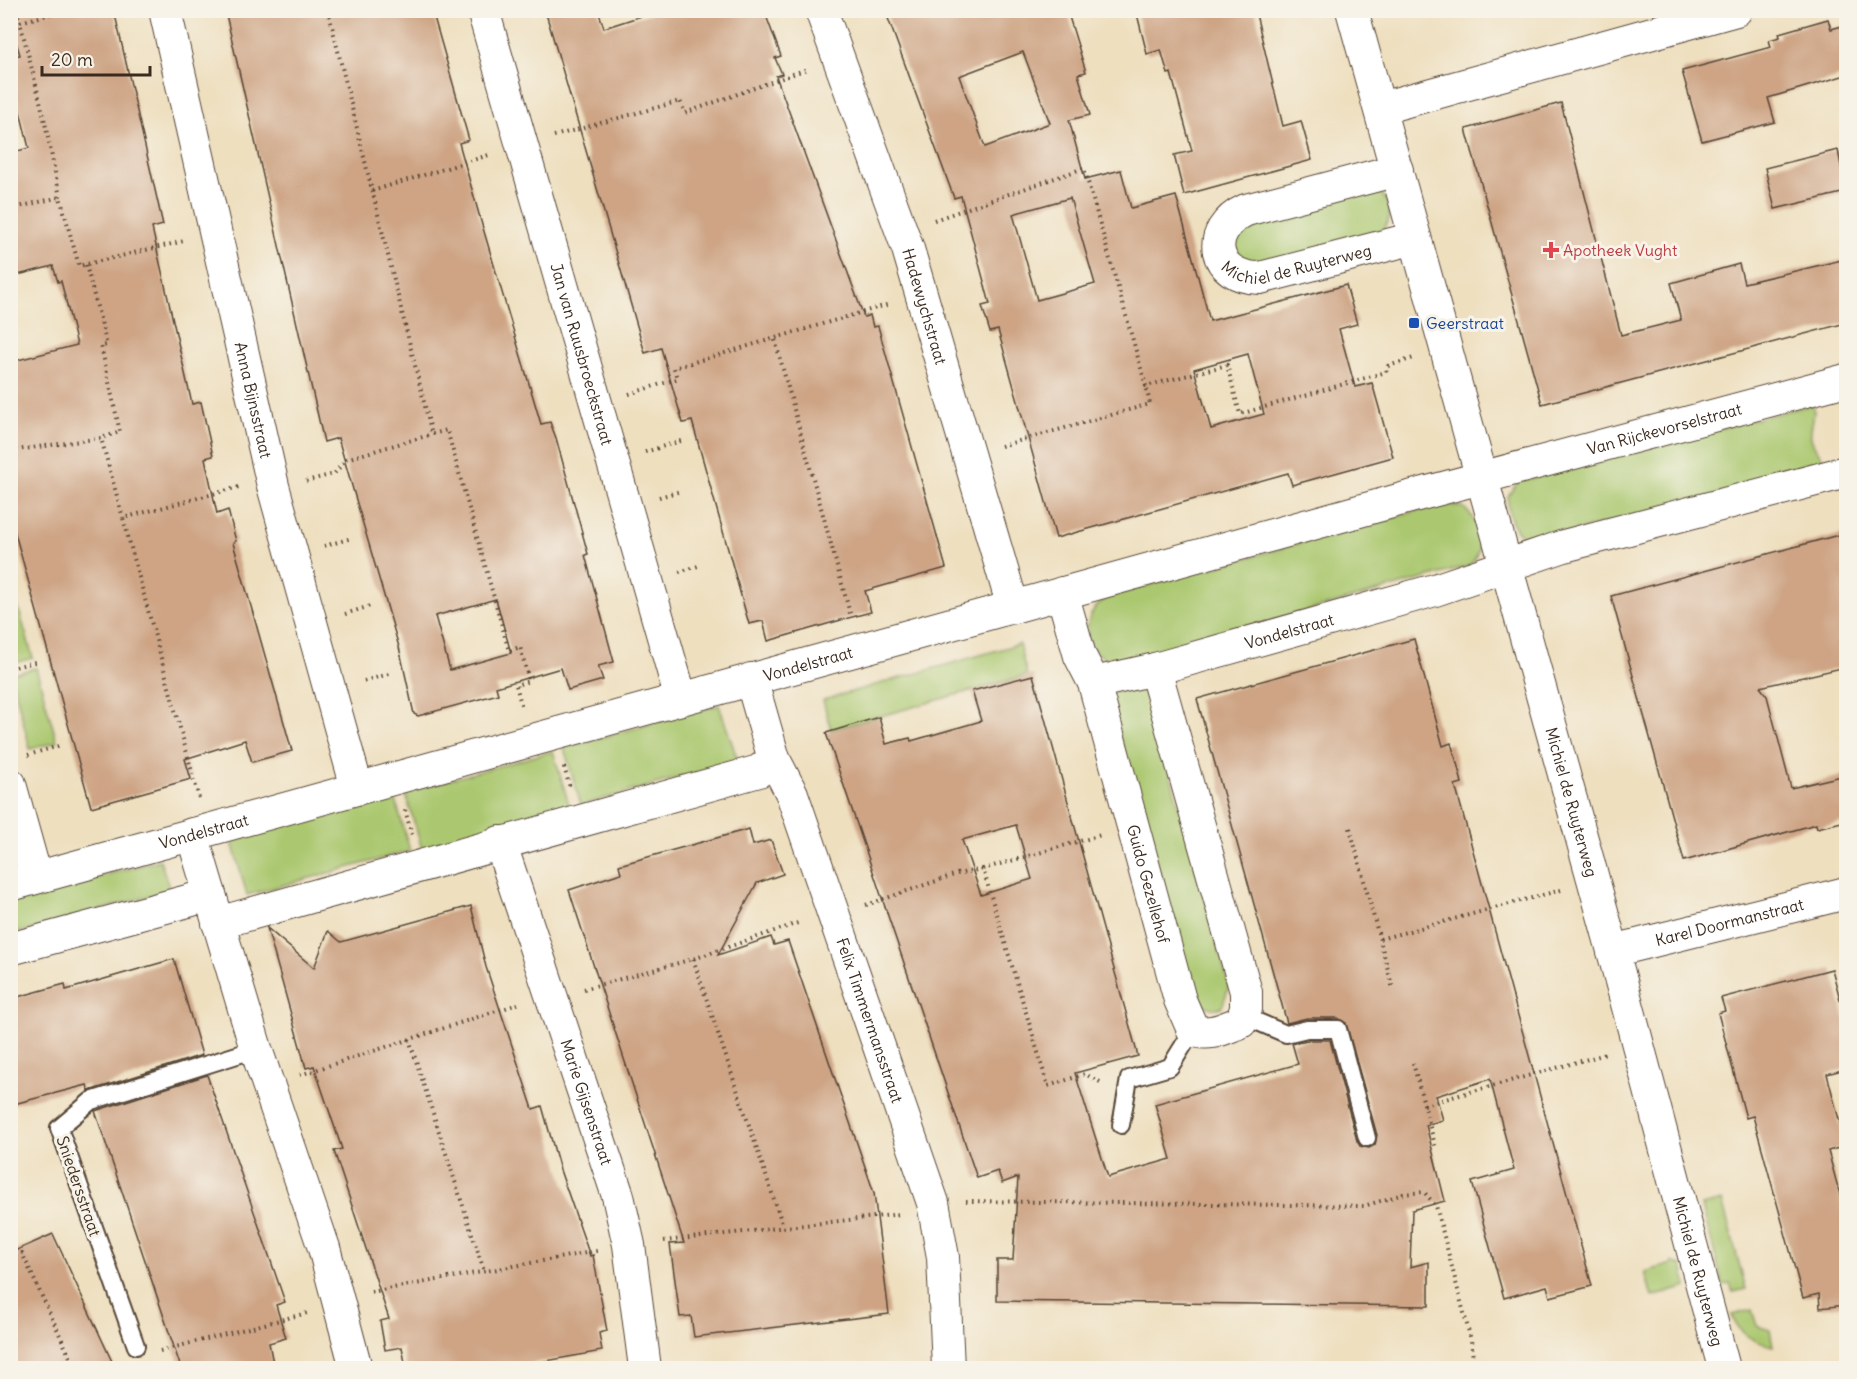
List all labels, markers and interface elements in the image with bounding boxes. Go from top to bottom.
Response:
scale bar [42,39,150,77]
text: 20 m [51,48,93,71]
street label: Michiel de Ruyterweg [1217,240,1373,288]
place label: Apotheek Vught [1563,240,1678,260]
marker: Apotheek Vught [1544,243,1558,257]
street label: Hadewychstraat [898,246,951,367]
street label: Jan van Ruusbroeckstraat [546,261,618,448]
place label: Geerstraat [1426,313,1505,333]
marker: Geerstraat [1407,316,1421,330]
street label: Anna Bijnsstraat [231,340,277,461]
street label: Van Rijckevorselstraat [1585,398,1744,459]
street label: Vondelstraat [1242,609,1337,653]
street label: Vondelstraat [761,642,855,686]
street label: Michiel de Ruyterweg [1541,725,1602,879]
street label: Vondelstraat [157,809,251,853]
street label: Guido Gezellehof [1123,822,1174,946]
street label: Karel Doormanstraat [1653,894,1806,950]
street label: Felix Timmermansstraat [832,935,908,1106]
street label: Marie Gijsenstraat [556,1037,617,1168]
street label: Sniedersstraat [52,1133,106,1239]
street label: Michiel de Ruyterweg [1669,1194,1728,1348]

